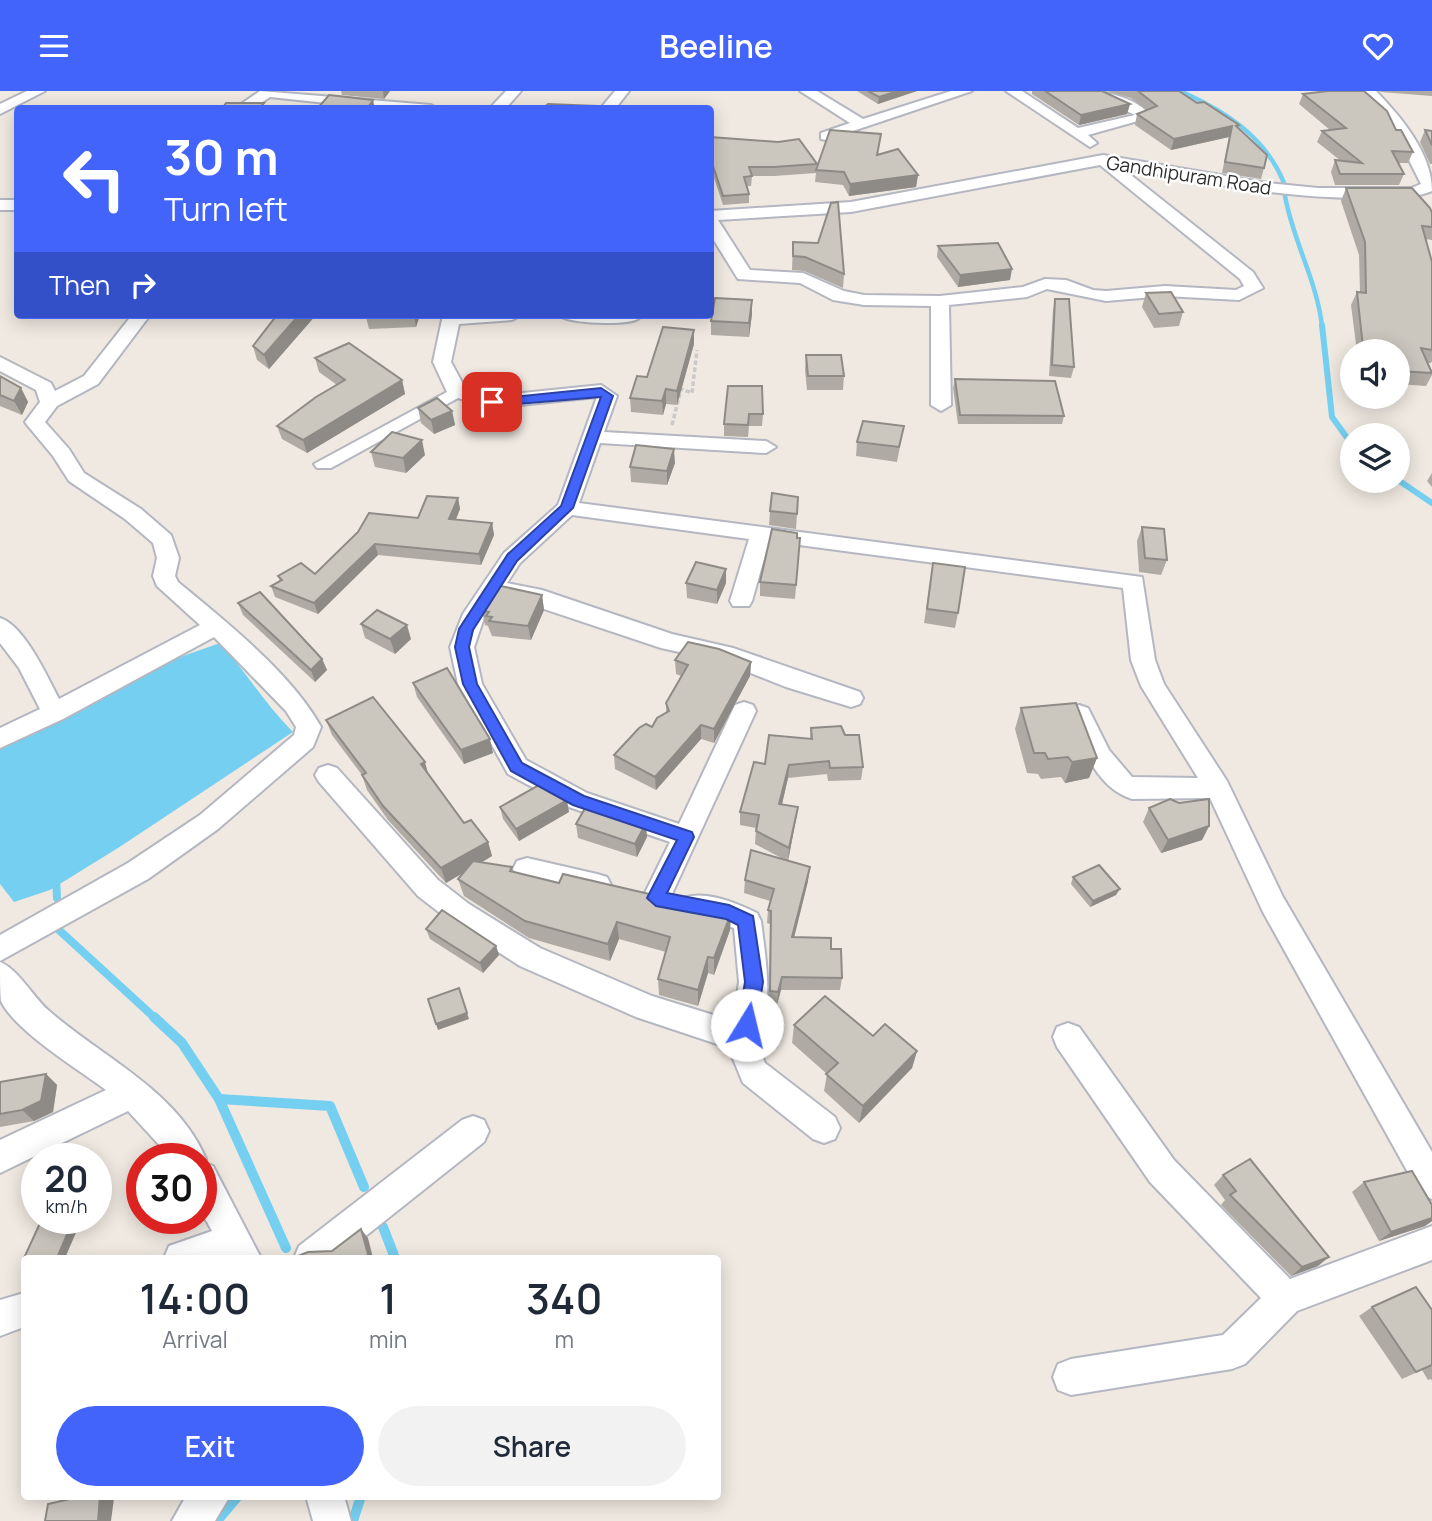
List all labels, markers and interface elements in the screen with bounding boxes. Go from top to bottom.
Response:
text: Beeline [659,24,773,68]
icon: menu [35,27,73,65]
icon: heart [1359,27,1397,65]
text: 30 m [164,123,279,190]
icon: left [49,133,140,224]
street label: Gandhipuram Road [1105,149,1273,201]
text: Turn left [164,187,288,231]
icon: right [124,266,162,304]
text: Then [49,267,110,303]
map controls [1340,339,1410,493]
button: sound [1340,339,1410,409]
pin [462,372,522,432]
icon: arrive [473,383,511,421]
button: layers [1340,423,1410,493]
position arrow [710,988,784,1062]
speed limit sign: 30 [126,1143,217,1234]
text: 20 [45,1155,88,1203]
text: km/h [46,1194,87,1218]
text: 14:00 [140,1269,250,1327]
text: 1 [379,1269,397,1327]
text: 340 [526,1269,602,1327]
text: Arrival [162,1323,228,1355]
text: min [369,1323,407,1355]
text: m [554,1323,574,1355]
button: Exit [56,1406,364,1486]
button: Share [378,1406,686,1486]

